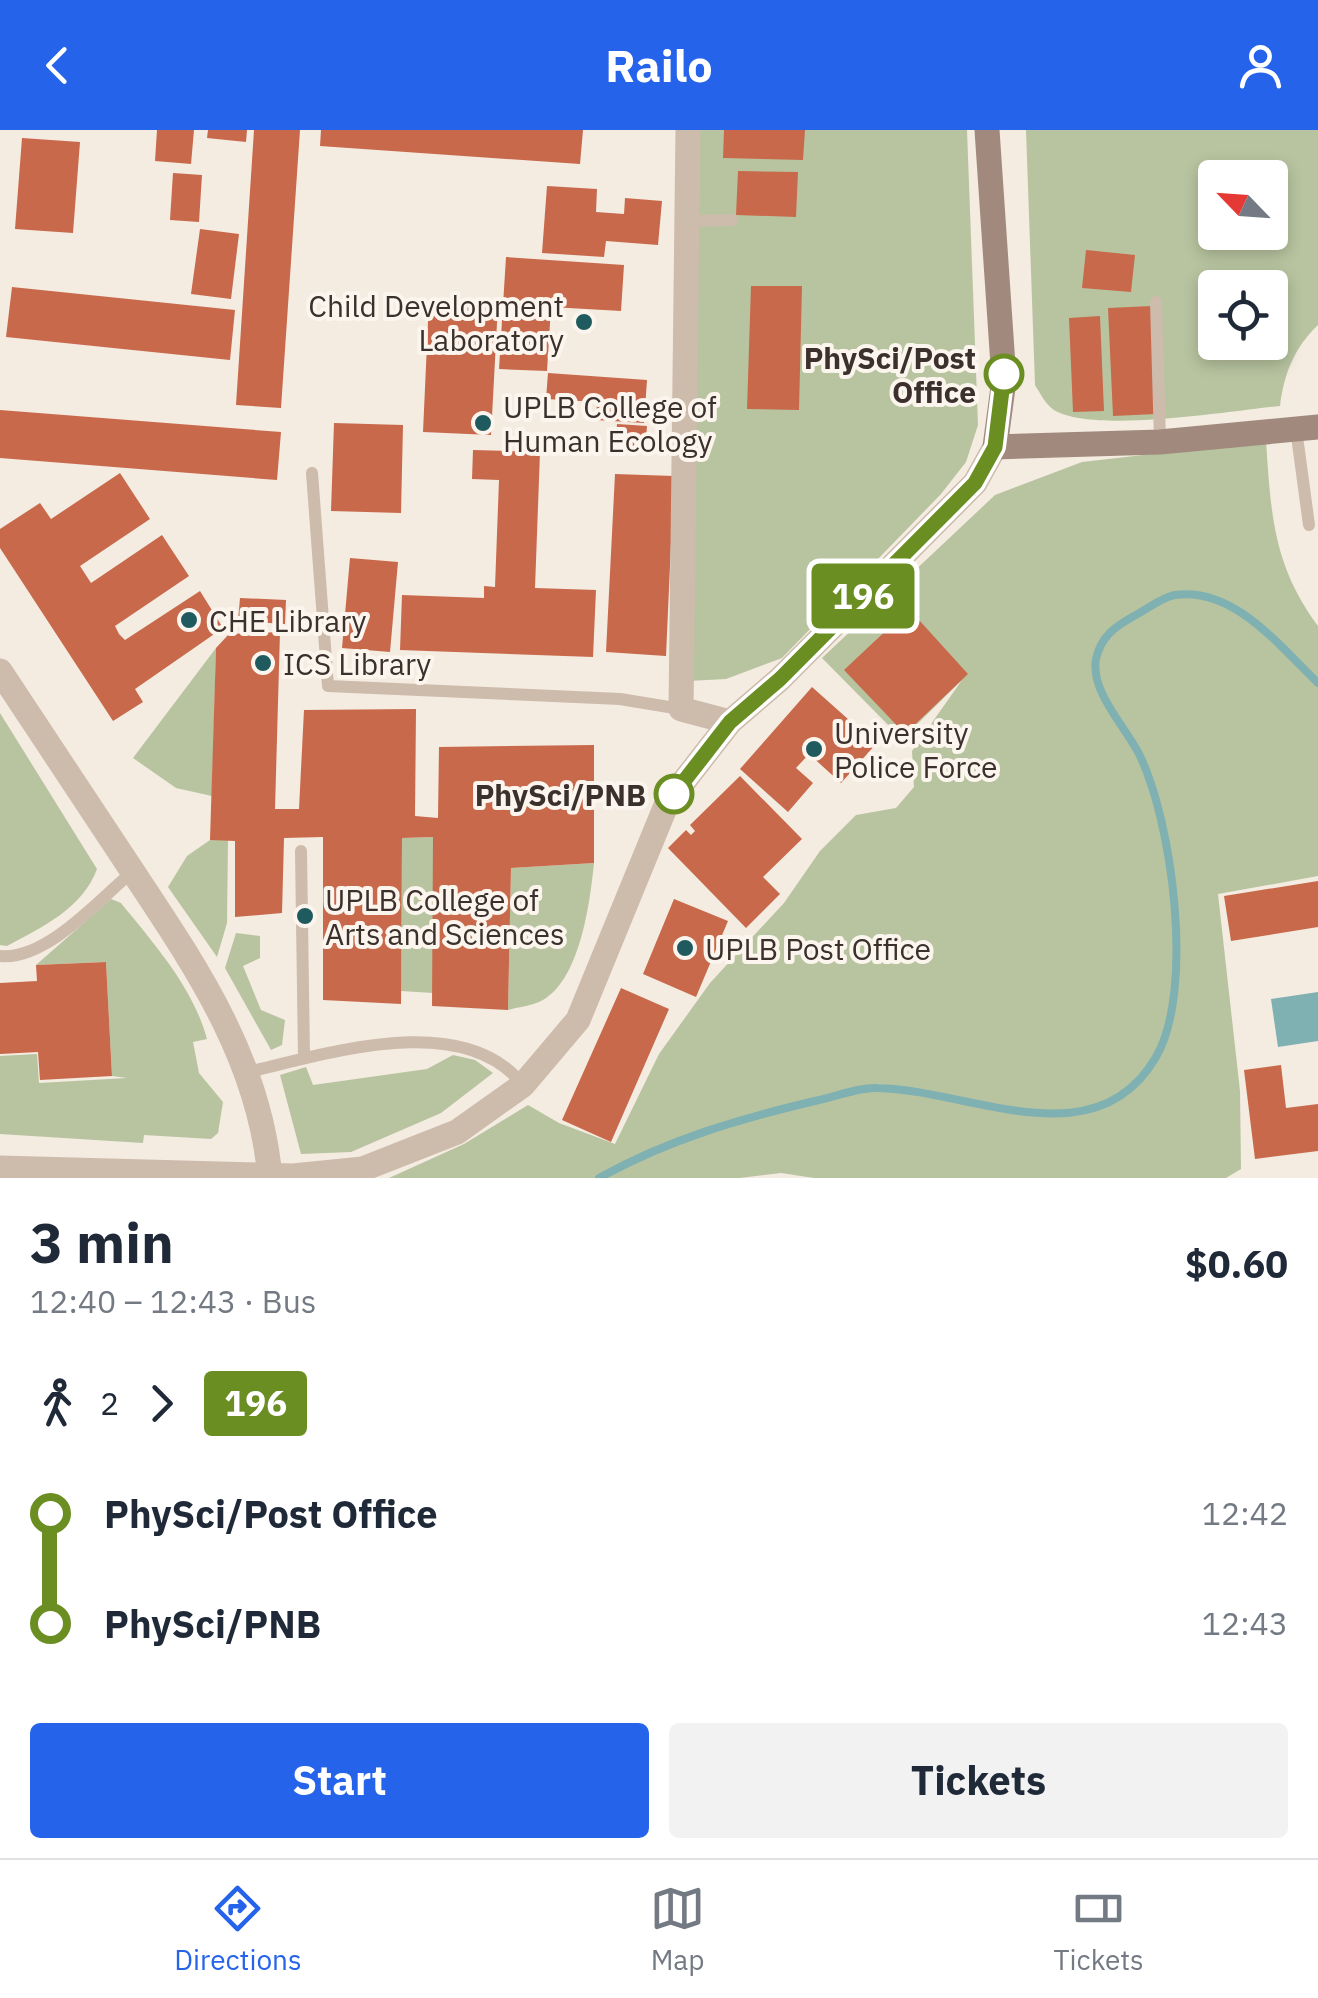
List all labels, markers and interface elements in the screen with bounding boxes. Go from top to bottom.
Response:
text: Railo [605,36,713,94]
icon: back [30,38,85,93]
icon: person [1233,38,1288,93]
north arrow [1198,160,1288,250]
map controls [1198,160,1288,360]
button: locate [1198,270,1288,360]
place label: Child Development Laboratory [308,286,564,359]
marker: Child Development Laboratory [573,311,595,333]
place label: PhySci/Post Office [804,338,976,411]
marker: PhySci/Post Office [985,355,1023,393]
place label: UPLB College of Human Ecology [503,387,717,460]
marker: UPLB College of Human Ecology [472,412,494,434]
line badge: 196 [806,564,920,628]
text: 196 [831,573,895,619]
place label: CHE Library [209,601,367,640]
marker: CHE Library [178,609,200,631]
place label: ICS Library [283,644,431,683]
marker: ICS Library [252,652,274,674]
place label: University Police Force [834,713,998,786]
marker: University Police Force [803,738,825,760]
place label: PhySci/PNB [475,775,646,814]
marker: PhySci/PNB [655,775,693,813]
place label: UPLB College of Arts and Sciences [325,880,565,953]
marker: UPLB College of Arts and Sciences [294,905,316,927]
place label: UPLB Post Office [705,929,931,968]
marker: UPLB Post Office [674,937,696,959]
text: 3 min [30,1207,174,1278]
text: $0.60 [1185,1239,1288,1288]
text: 12:40 – 12:43 · Bus [30,1280,316,1322]
icon: walk [30,1376,85,1431]
icon: forward [134,1376,189,1431]
text: 196 [224,1380,287,1426]
text: 2 [100,1382,119,1424]
text: PhySci/Post Office [104,1489,438,1538]
text: 12:42 [1202,1492,1288,1534]
text: PhySci/PNB [104,1599,321,1648]
text: 12:43 [1202,1602,1288,1644]
button: Start [30,1723,649,1838]
button: Tickets [669,1723,1288,1838]
tab: Directions [174,1881,302,1978]
tab: Map [650,1881,705,1978]
tab: Tickets [1054,1881,1144,1978]

